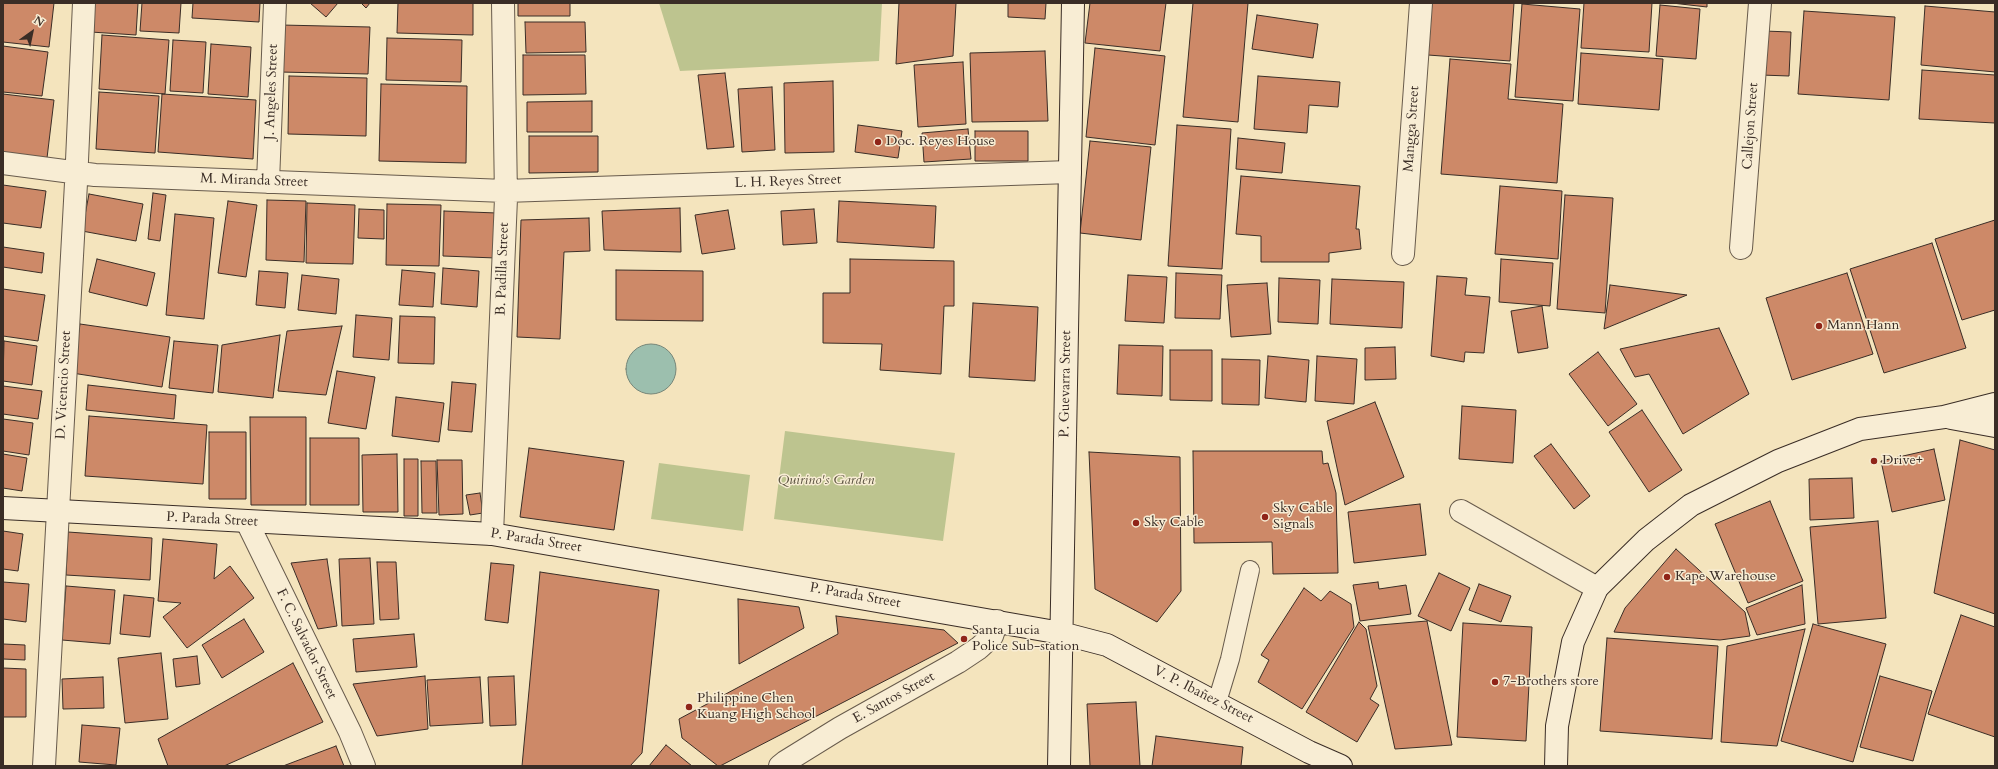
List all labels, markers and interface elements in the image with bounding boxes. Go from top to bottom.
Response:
north arrow [12,12,52,52]
text: N [31,13,47,30]
street label: J. Angeles Street [262,44,282,140]
street label: Callejon Street [1740,82,1762,170]
street label: Mangga Street [1401,85,1423,173]
place label: Doc. Reyes House [886,134,995,150]
marker: Doc. Reyes House [873,137,883,147]
street label: M. Miranda Street [200,171,308,191]
street label: L. H. Reyes Street [734,172,842,192]
street label: B. Padilla Street [493,222,513,316]
place label: Mann Hann [1827,318,1900,334]
marker: Mann Hann [1814,321,1824,331]
street label: D. Vicencio Street [53,330,75,440]
street label: P. Guevarra Street [1057,330,1075,438]
place label: Drive+ [1882,453,1923,469]
marker: Drive+ [1869,456,1879,466]
park label: Quirino's Garden [778,473,874,489]
place label: Sky Cable Signals [1273,501,1333,534]
street label: P. Parada Street [166,509,258,531]
marker: Sky Cable Signals [1260,512,1270,522]
place label: Sky Cable [1144,515,1204,531]
marker: Sky Cable [1131,518,1141,528]
street label: P. Parada Street [489,526,583,556]
place label: Kape Warehouse [1675,569,1776,585]
marker: Kape Warehouse [1662,572,1672,582]
street label: P. Parada Street [808,580,902,612]
street label: F. C. Salvador Street [272,586,340,702]
place label: Santa Lucia Police Sub-station [972,623,1079,656]
marker: Santa Lucia Police Sub-station [959,634,969,644]
street label: V. P. Ibañez Street [1150,663,1256,727]
street label: E. Santos Street [850,669,938,727]
place label: 7-Brothers store [1503,674,1599,690]
marker: 7-Brothers store [1490,677,1500,687]
place label: Philippine Chen Kuang High School [697,691,815,724]
marker: Philippine Chen Kuang High School [684,702,694,712]

